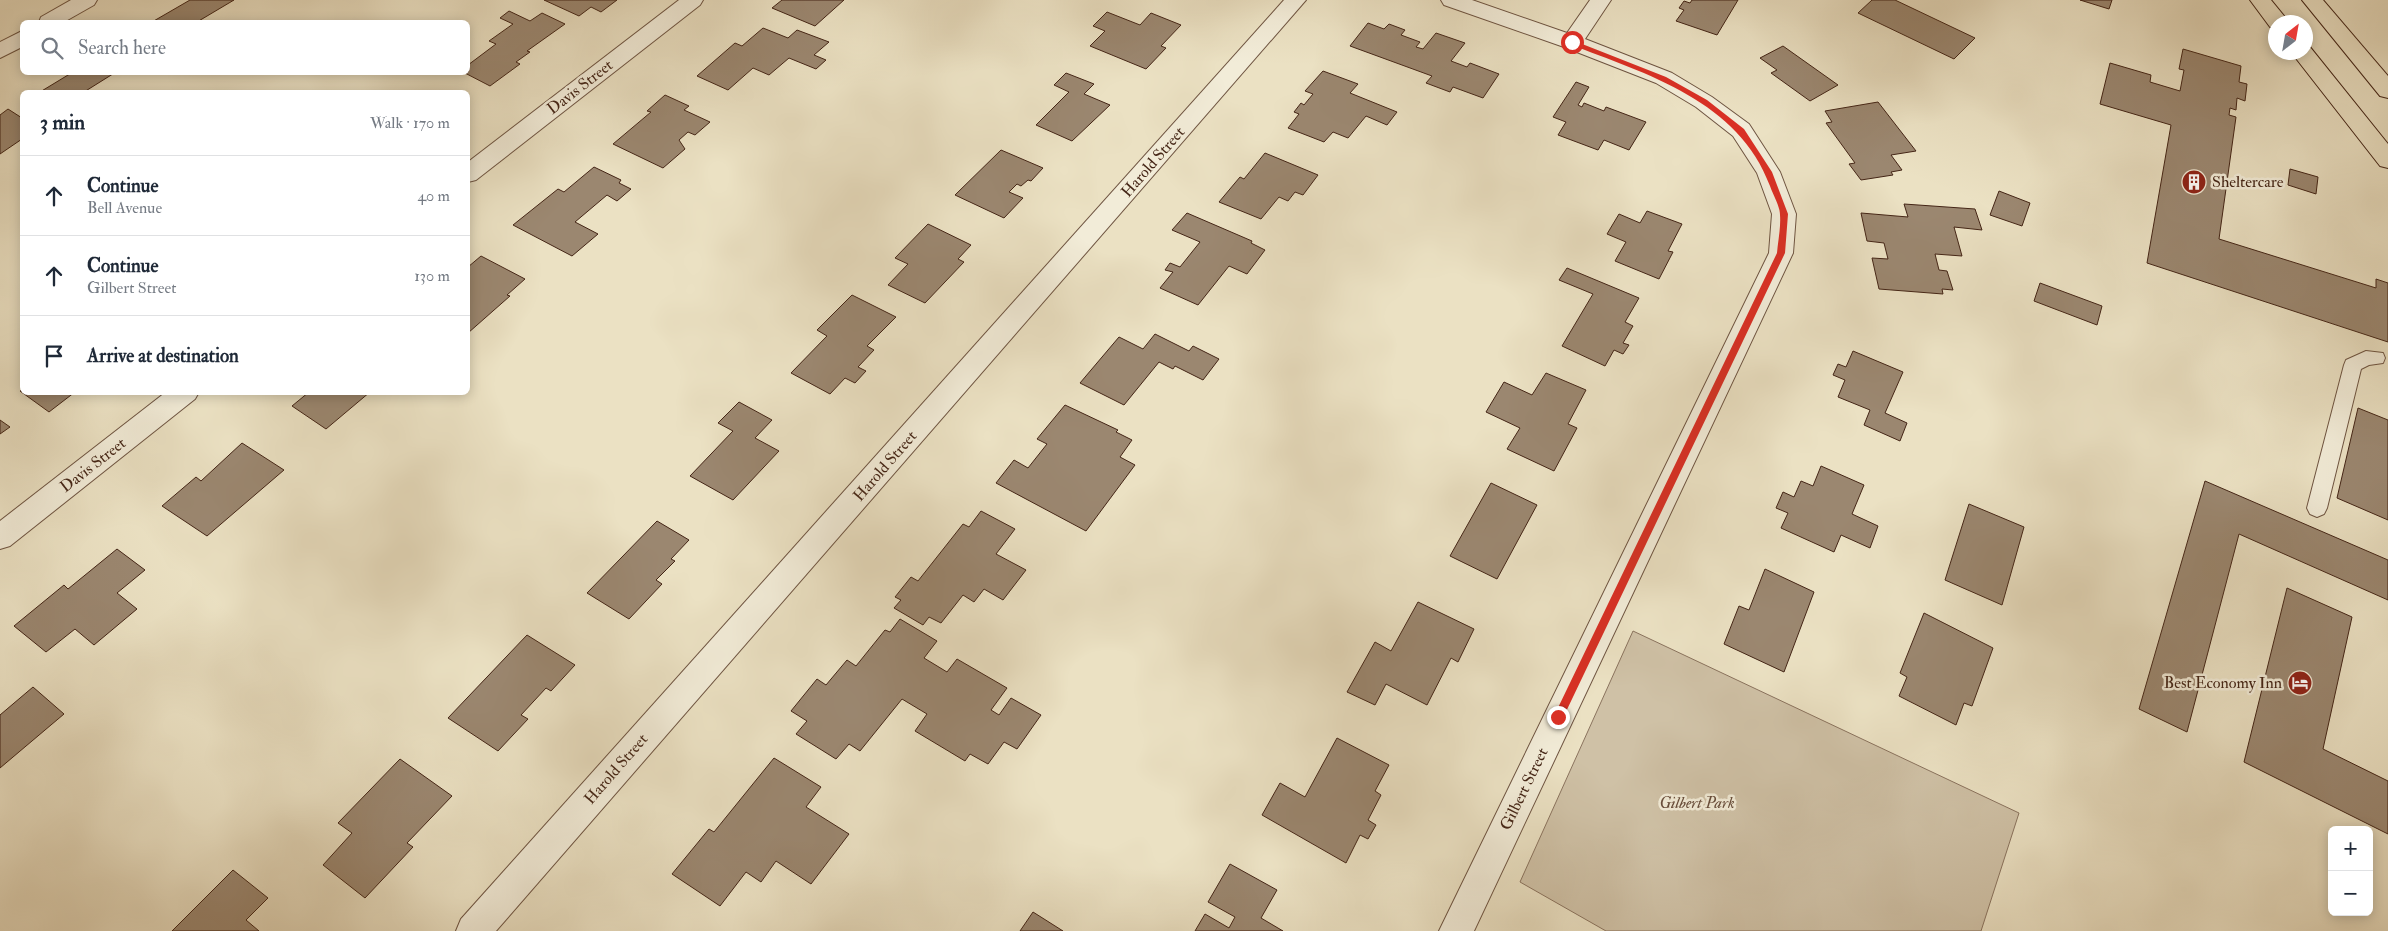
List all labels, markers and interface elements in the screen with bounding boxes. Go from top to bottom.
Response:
north arrow [2268,15,2313,60]
search box [20,20,470,75]
route start [1561,31,1584,54]
icon: search [38,34,66,62]
text: Search here [78,36,166,60]
street label: Davis Street [543,55,617,119]
text: 3 min [40,109,85,136]
text: Walk · 170 m [370,113,450,133]
street label: Harold Street [1117,123,1189,201]
building icon: Sheltercare [2181,169,2207,195]
place label: Sheltercare [2212,172,2284,192]
text: Continue [87,174,158,198]
icon: ahead [40,182,68,210]
text: 40 m [417,186,450,206]
text: Bell Avenue [87,198,162,218]
text: Continue [87,254,158,278]
icon: ahead [40,262,68,290]
text: 130 m [414,266,450,286]
text: Gilbert Street [87,278,176,298]
icon: arrive [40,342,68,370]
text: Arrive at destination [87,344,239,368]
street label: Harold Street [849,427,921,505]
street label: Davis Street [56,433,130,497]
hotel icon: Best Economy Inn [2287,670,2313,696]
place label: Best Economy Inn [2164,673,2282,693]
route end [1547,706,1570,729]
street label: Harold Street [580,730,652,808]
street label: Gilbert Street [1495,744,1553,834]
park label: Gilbert Park [1659,793,1735,813]
map controls [2328,826,2373,916]
button: + [2328,826,2373,871]
button: − [2328,871,2373,916]

